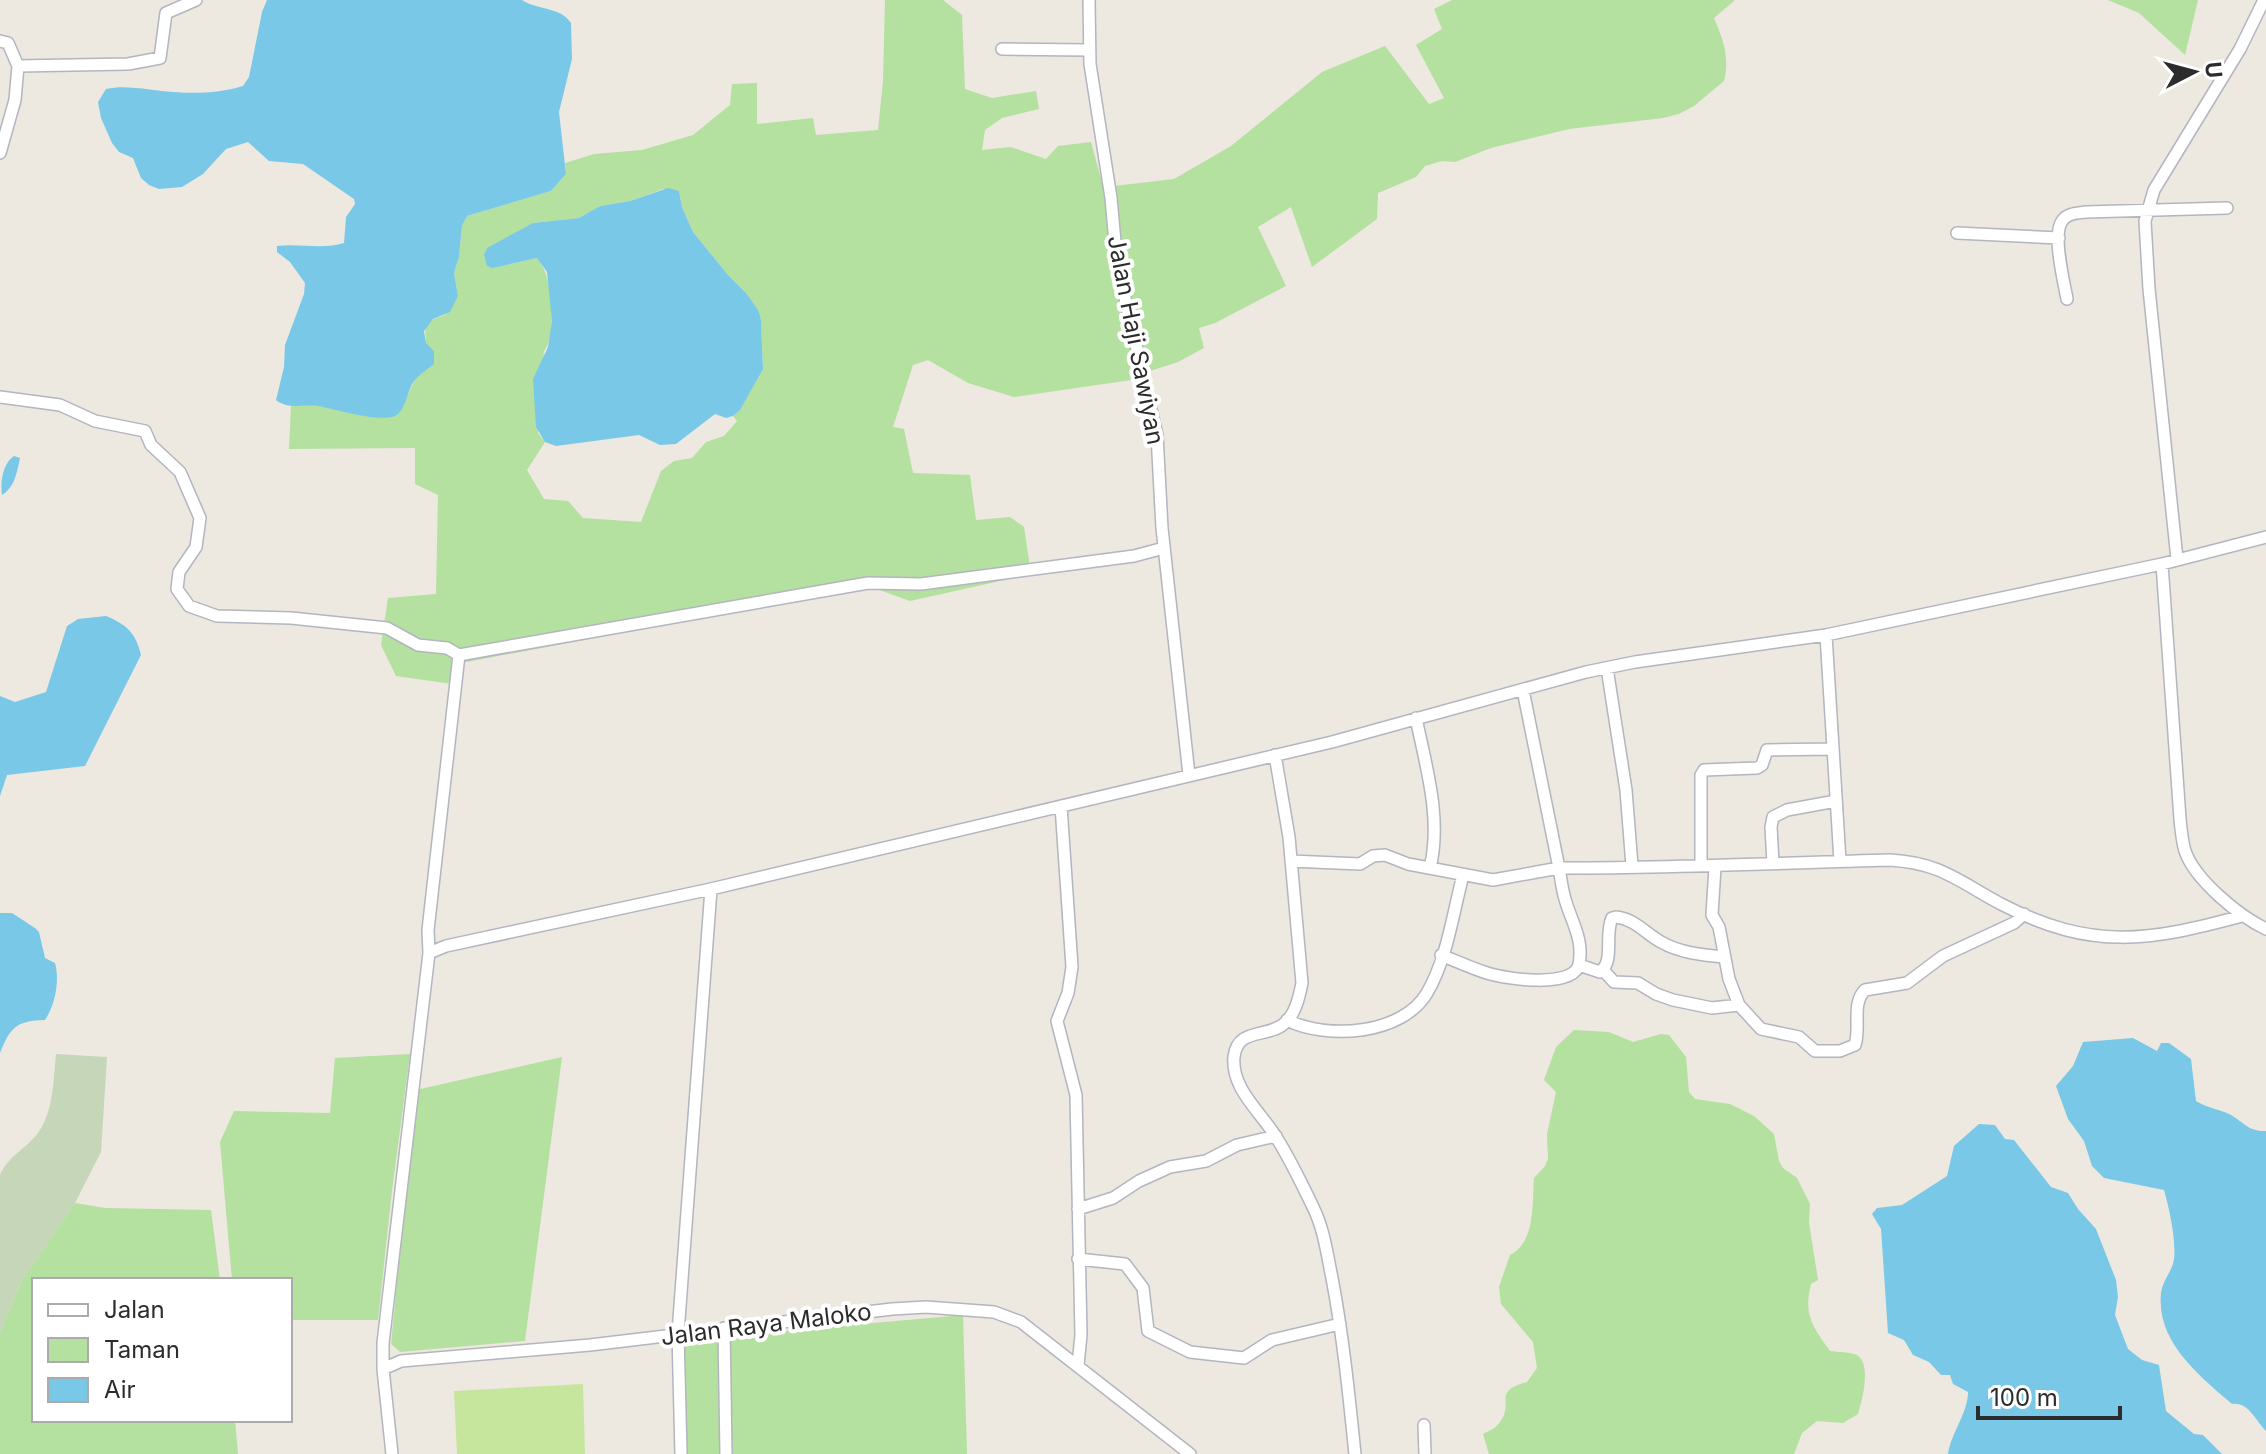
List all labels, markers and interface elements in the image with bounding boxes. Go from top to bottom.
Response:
north arrow [2154,32,2234,112]
text: U [2200,61,2228,79]
street label: Jalan Haji Sawiyan [1101,233,1171,447]
legend [32,1278,292,1422]
text: Jalan [104,1295,165,1324]
street label: Jalan Raya Maloko [659,1297,873,1351]
text: Taman [104,1335,180,1364]
scale bar [1978,1370,2120,1420]
text: Air [104,1375,136,1404]
text: 100 m [1990,1383,2058,1412]

